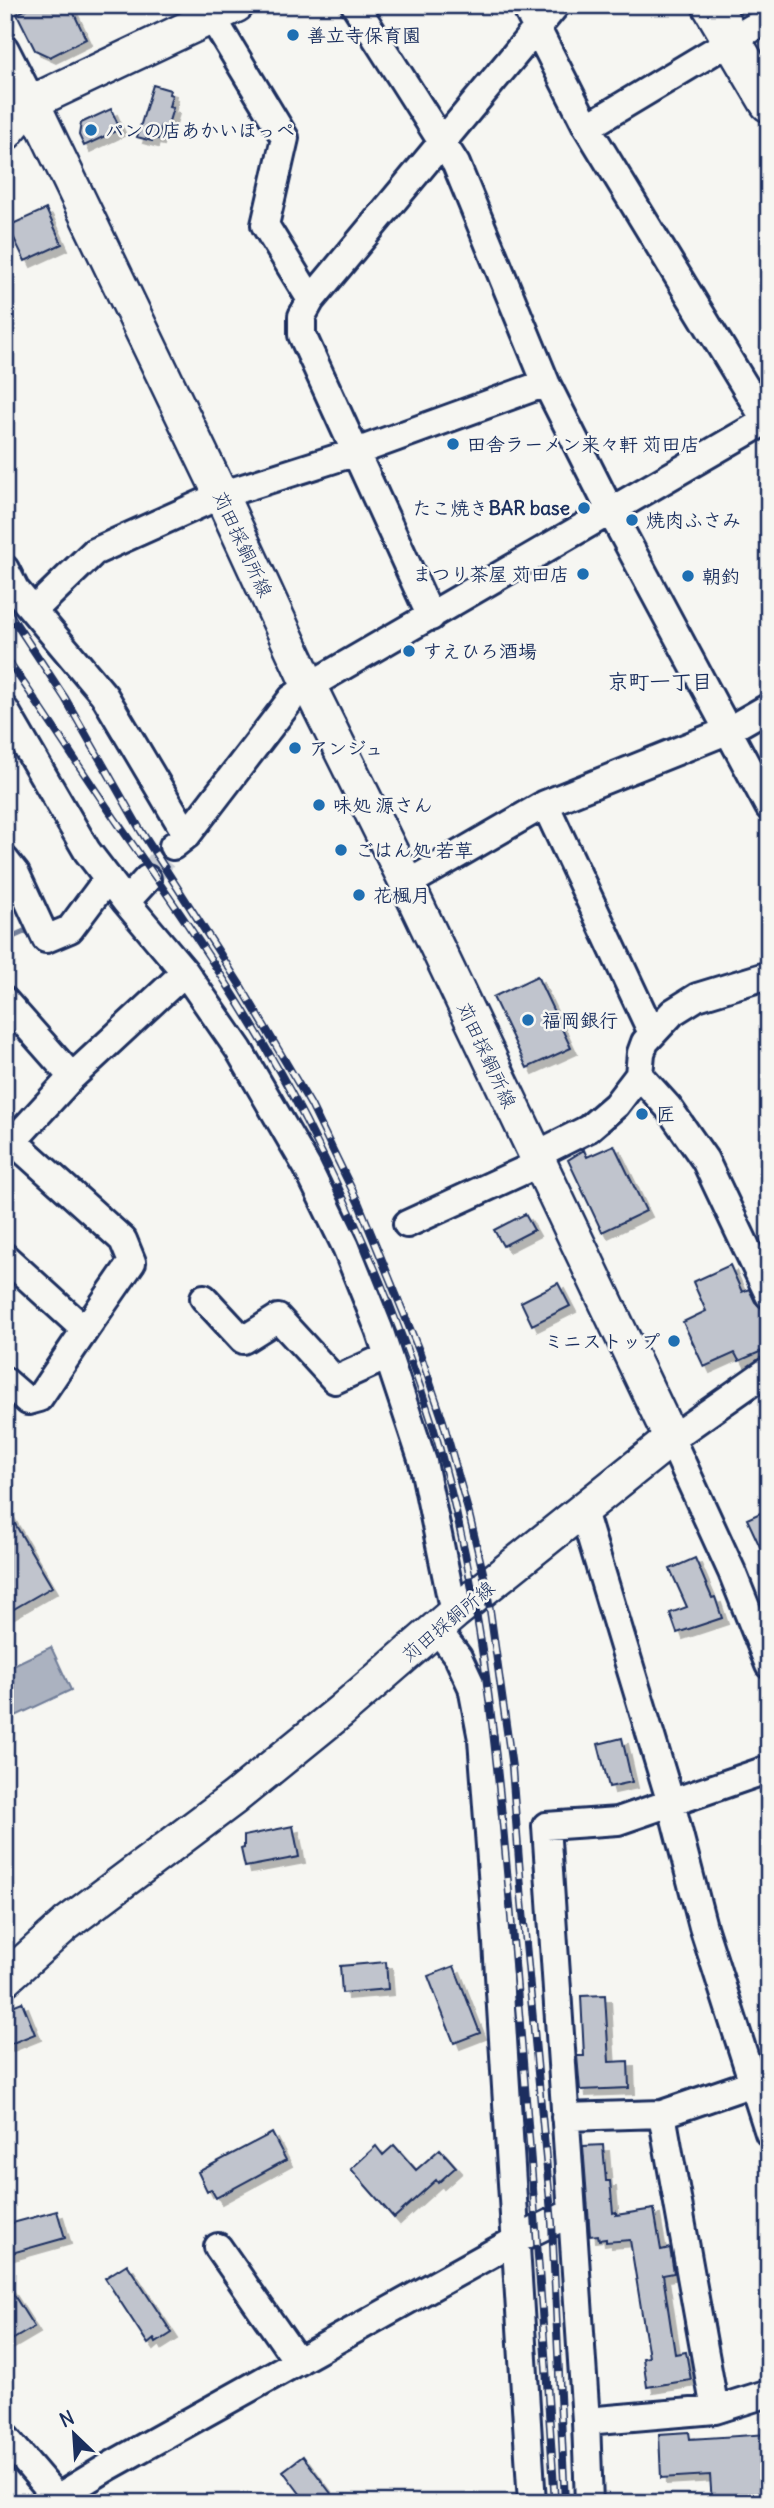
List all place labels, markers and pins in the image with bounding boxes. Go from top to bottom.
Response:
place label: 善立寺保育園 [307,23,421,47]
marker: 善立寺保育園 [285,27,301,43]
place label: パンの店あかいほっぺ [105,118,295,142]
marker: パンの店あかいほっぺ [83,122,99,138]
place label: 田舎ラーメン来々軒 苅田店 [467,432,700,456]
marker: 田舎ラーメン来々軒 苅田店 [445,436,461,452]
place label: たこ焼きBAR base [413,496,570,520]
marker: たこ焼きBAR base [576,500,592,516]
place label: 焼肉ふさみ [646,508,741,532]
marker: 焼肉ふさみ [624,512,640,528]
place label: まつり茶屋 苅田店 [412,562,569,586]
place label: 朝釣 [702,564,740,588]
marker: まつり茶屋 苅田店 [575,566,591,582]
marker: 朝釣 [680,568,696,584]
place label: すえひろ酒場 [423,639,537,663]
marker: すえひろ酒場 [401,643,417,659]
place label: アンジュ [309,736,383,760]
marker: アンジュ [287,740,303,756]
place label: 味処 源さん [333,793,433,817]
marker: 味処 源さん [311,797,327,813]
place label: ごはん処 若草 [355,838,474,862]
marker: ごはん処 若草 [333,842,349,858]
place label: 花楓月 [373,883,430,907]
marker: 花楓月 [351,887,367,903]
place label: 福岡銀行 [542,1008,618,1032]
marker: 福岡銀行 [520,1012,536,1028]
place label: 匠 [656,1102,675,1126]
marker: 匠 [634,1106,650,1122]
place label: ミニストップ [544,1329,660,1353]
marker: ミニストップ [666,1333,682,1349]

